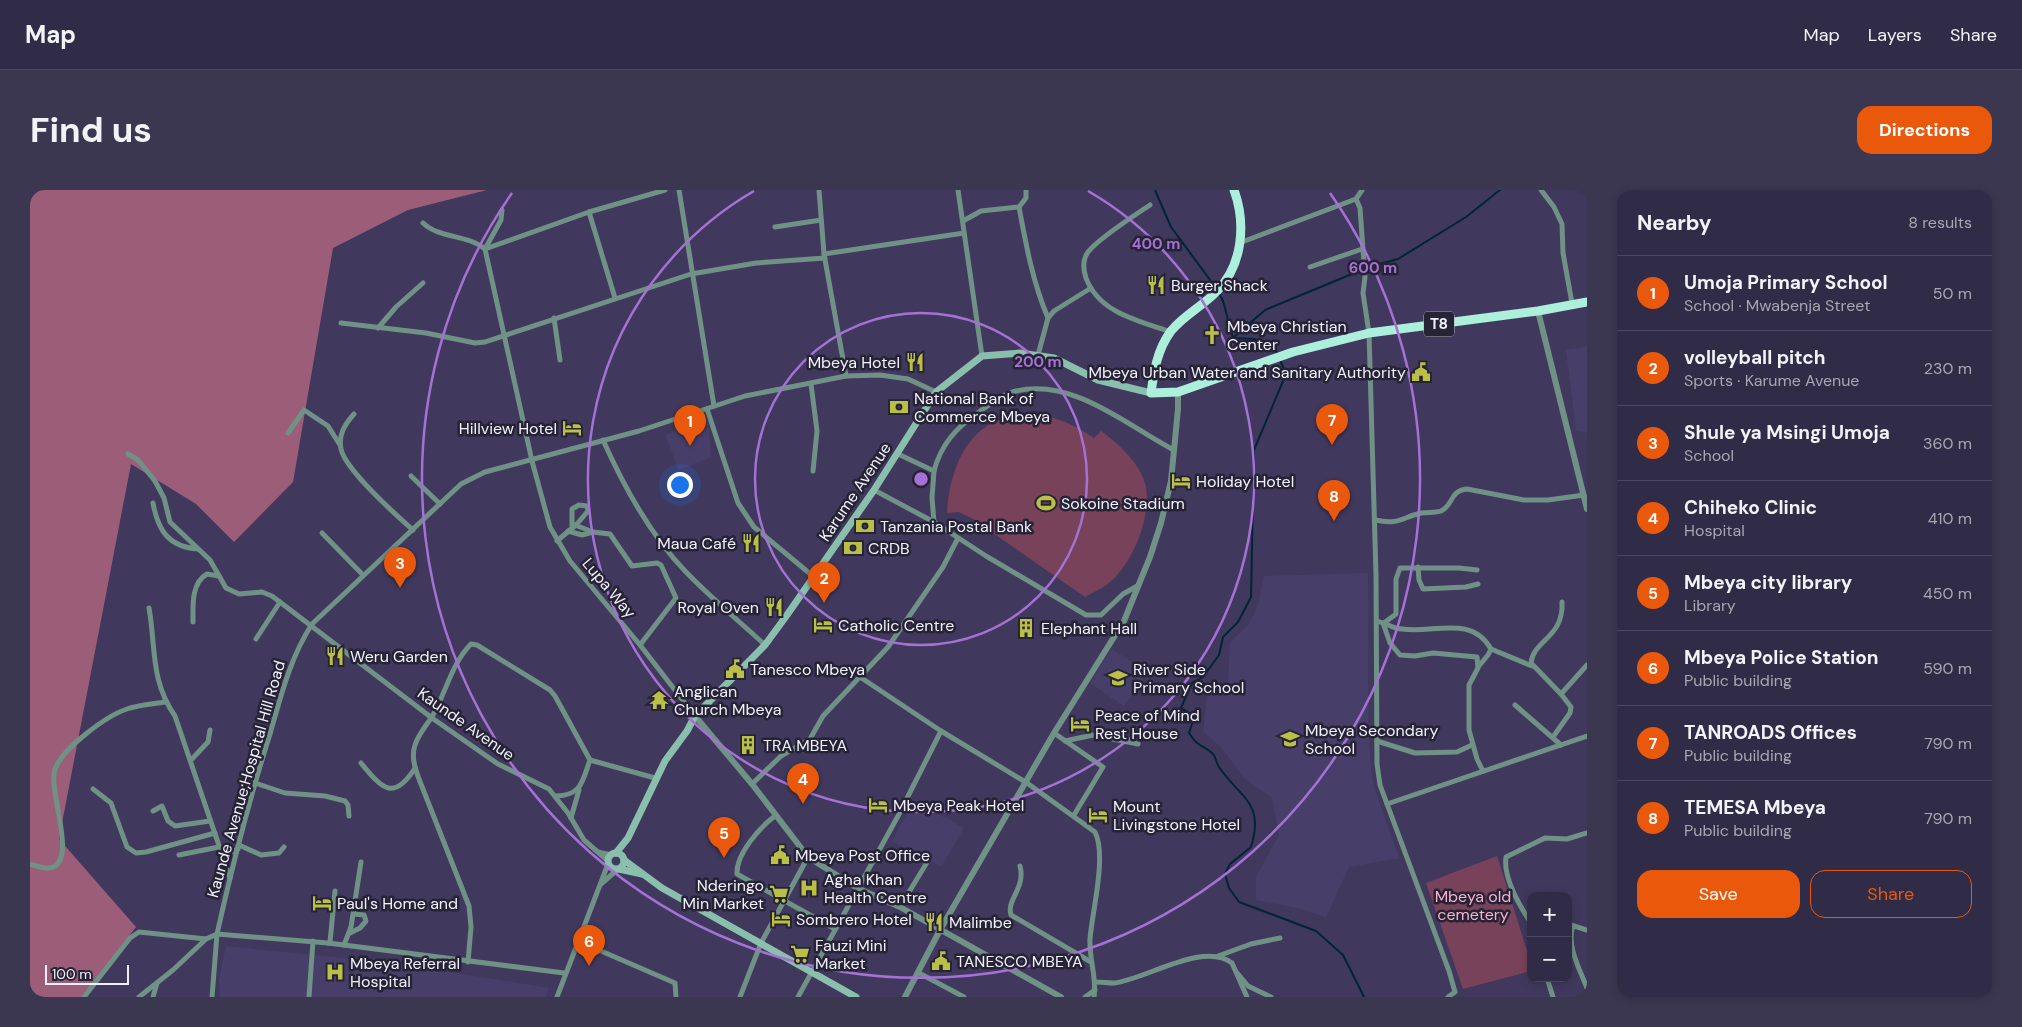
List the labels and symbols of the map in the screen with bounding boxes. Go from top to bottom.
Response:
text: 400 m [1132,234,1180,254]
text: 600 m [1349,258,1397,278]
restaurant icon: Burger Shack [1145,274,1167,296]
place label: Burger Shack [1171,275,1268,296]
road number: T8 [1424,312,1454,336]
place label: Mbeya Christian Center [1227,316,1347,355]
church icon: Mbeya Christian Center [1201,324,1223,346]
restaurant icon: Mbeya Hotel [904,351,926,373]
place label: Mbeya Hotel [808,352,900,373]
text: 200 m [1014,352,1062,372]
public building icon: Mbeya Urban Water and Sanitary Authority [1410,361,1432,383]
place label: Mbeya Urban Water and Sanitary Authority [1089,362,1406,383]
place label: National Bank of Commerce Mbeya [914,388,1050,427]
bank icon: National Bank of Commerce Mbeya [888,396,910,418]
pin: 7 [1316,404,1348,445]
pin: 1 [674,405,706,446]
hotel icon: Hillview Hotel [561,417,583,439]
place label: Hillview Hotel [459,418,557,439]
street label: Karume Avenue [814,439,896,545]
centre of rings [912,470,930,488]
hotel icon: Holiday Hotel [1170,470,1192,492]
place label: Holiday Hotel [1196,471,1294,492]
your location [667,472,693,498]
pin: 8 [1318,480,1350,521]
sports icon: Sokoine Stadium [1035,492,1057,514]
place label: Sokoine Stadium [1061,493,1185,514]
bank icon: Tanzania Postal Bank [854,515,876,537]
place label: Tanzania Postal Bank [880,516,1032,537]
restaurant icon: Maua Café [740,532,762,554]
place label: Maua Café [657,533,736,554]
bank icon: CRDB [842,537,864,559]
place label: CRDB [868,538,910,559]
pin: 3 [384,547,416,588]
street label: Lupa Way [578,553,640,623]
pin: 2 [808,562,840,603]
restaurant icon: Royal Oven [763,596,785,618]
place label: Royal Oven [678,597,759,618]
hotel icon: Catholic Centre [812,614,834,636]
place label: Catholic Centre [838,615,954,636]
building icon: Elephant Hall [1015,617,1037,639]
place label: Elephant Hall [1041,618,1137,639]
restaurant icon: Weru Garden [324,645,346,667]
place label: Weru Garden [350,646,448,667]
street label: Kaunde Avenue;Hospital Hill Road [202,658,290,900]
public building icon: Tanesco Mbeya [724,658,746,680]
place label: Tanesco Mbeya [750,659,865,680]
place label: River Side Primary School [1133,659,1244,698]
school or university icon: River Side Primary School [1107,667,1129,689]
place label: Anglican Church Mbeya [674,681,781,720]
street label: Kaunde Avenue [413,683,519,765]
temple icon: Anglican Church Mbeya [648,689,670,711]
place label: Peace of Mind Rest House [1095,705,1200,744]
hotel icon: Peace of Mind Rest House [1069,713,1091,735]
place label: Mbeya Secondary School [1305,720,1438,759]
school or university icon: Mbeya Secondary School [1279,728,1301,750]
building icon: TRA MBEYA [737,734,759,756]
place label: TRA MBEYA [763,735,848,756]
pin: 4 [787,763,819,804]
hotel icon: Mbeya Peak Hotel [867,794,889,816]
place label: Mbeya Peak Hotel [893,795,1024,816]
place label: Mount Livingstone Hotel [1113,796,1240,835]
hotel icon: Mount Livingstone Hotel [1087,804,1109,826]
pin: 5 [708,817,740,858]
public building icon: Mbeya Post Office [769,844,791,866]
place label: Mbeya Post Office [795,845,930,866]
place label: Agha Khan Health Centre [824,869,927,908]
place label: Nderingo Min Market [683,875,764,914]
hospital icon: Agha Khan Health Centre [798,877,820,899]
supermarket icon: Nderingo Min Market [768,883,790,905]
park label: Mbeya old cemetery [1435,886,1511,925]
hotel icon: Paul's Home and [311,892,333,914]
place label: Paul's Home and [337,893,458,914]
hotel icon: Sombrero Hotel [770,908,792,930]
place label: Sombrero Hotel [796,909,912,930]
restaurant icon: Malimbe [923,911,945,933]
place label: Malimbe [949,912,1012,933]
pin: 6 [573,925,605,966]
place label: Fauzi Mini Market [815,935,887,974]
supermarket icon: Fauzi Mini Market [789,943,811,965]
public building icon: TANESCO MBEYA [930,950,952,972]
place label: TANESCO MBEYA [956,951,1083,972]
place label: Mbeya Referral Hospital [350,953,460,992]
hospital icon: Mbeya Referral Hospital [324,961,346,983]
scale bar [45,962,129,985]

